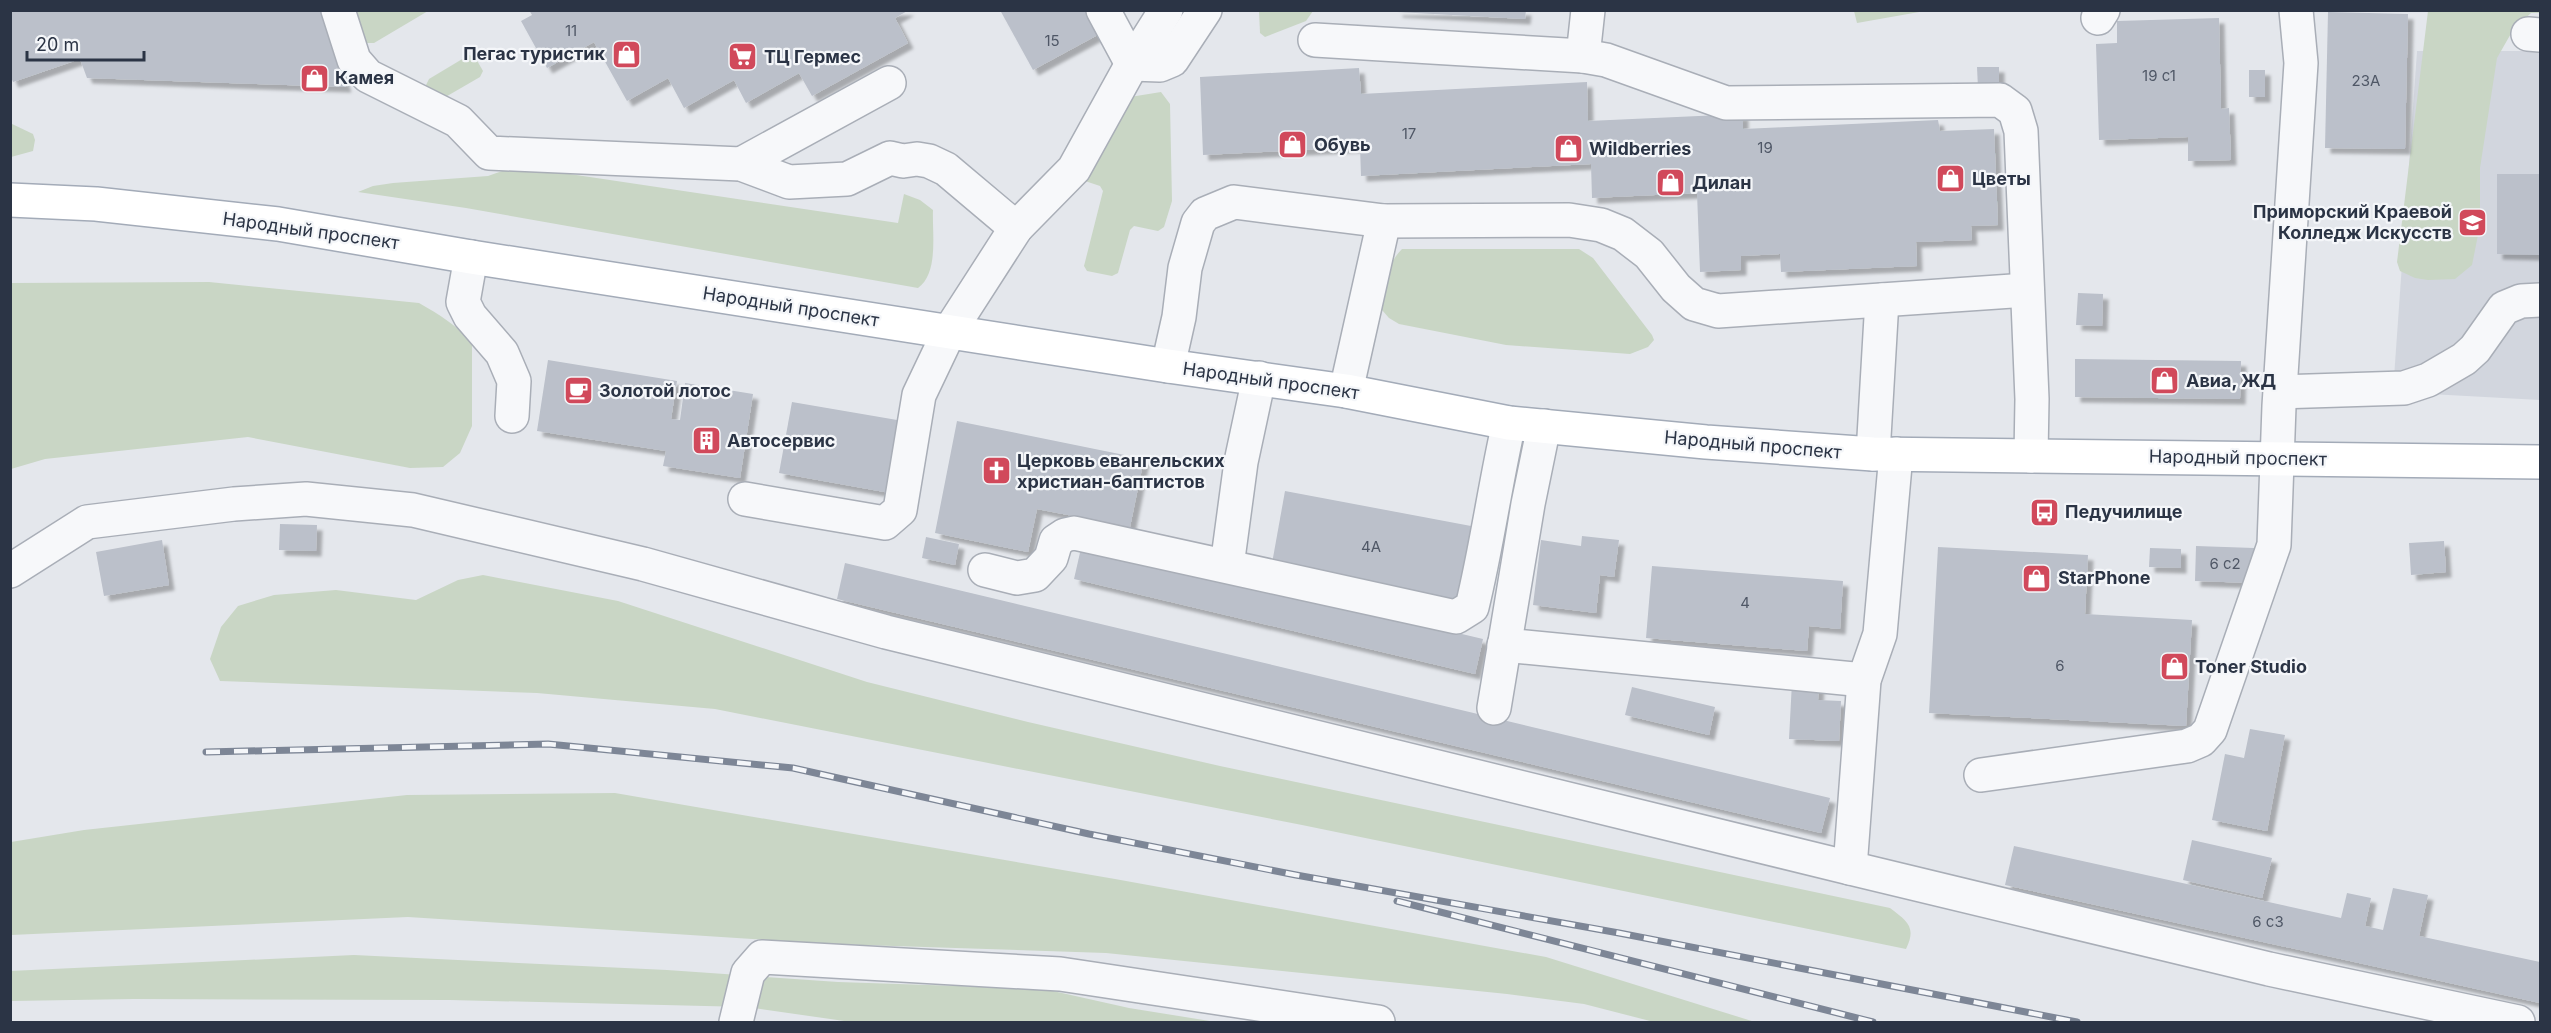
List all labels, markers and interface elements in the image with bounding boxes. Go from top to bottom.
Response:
house number: 11 [565,21,577,40]
scale bar [27,24,144,62]
house number: 15 [1044,31,1060,50]
text: 20 m [36,34,79,55]
shop icon: Пегас туристик [610,38,642,70]
supermarket icon: ТЦ Гермес [727,41,759,73]
place label: Пегас туристик [463,43,606,64]
place label: ТЦ Гермес [764,46,861,67]
shop icon: Камея [298,62,330,94]
house number: 19 с1 [2142,66,2176,85]
place label: Камея [335,67,394,88]
house number: 23А [2352,71,2380,90]
house number: 17 [1402,124,1416,143]
shop icon: Обувь [1277,129,1309,161]
shop icon: Wildberries [1552,133,1584,165]
place label: Обувь [1314,134,1371,155]
place label: Wildberries [1589,138,1691,159]
house number: 19 [1757,138,1773,157]
shop icon: Цветы [1935,163,1967,195]
shop icon: Дилан [1655,167,1687,199]
place label: Цветы [1972,168,2031,189]
place label: Дилан [1692,172,1751,193]
place label: Приморский Краевой Колледж Искусств [2253,201,2452,243]
school or university icon: Приморский Краевой Колледж Искусств [2457,206,2489,238]
street label: Народный проспект [221,208,401,253]
street label: Народный проспект [701,282,881,331]
street label: Народный проспект [1181,358,1361,403]
shop icon: Авиа, ЖД [2149,365,2181,397]
place label: Авиа, ЖД [2186,370,2276,391]
cafe icon: Золотой лотос [562,375,594,407]
place label: Золотой лотос [599,380,731,401]
building icon: Автосервис [690,425,722,457]
street label: Народный проспект [1663,426,1843,463]
place label: Автосервис [727,430,835,451]
street label: Народный проспект [2149,445,2328,470]
place label: Церковь евангельских христиан-баптистов [1017,450,1225,492]
church icon: Церковь евангельских христиан-баптистов [980,455,1012,487]
bus stop icon: Педучилище [2028,496,2060,528]
place label: Педучилище [2065,501,2183,522]
house number: 4А [1361,537,1381,556]
house number: 6 с2 [2209,554,2241,573]
shop icon: StarPhone [2021,562,2053,594]
place label: StarPhone [2058,567,2151,588]
house number: 4 [1740,593,1750,612]
shop icon: Toner Studio [2158,651,2190,683]
house number: 6 [2055,656,2065,675]
place label: Toner Studio [2195,656,2307,677]
house number: 6 с3 [2252,912,2284,931]

